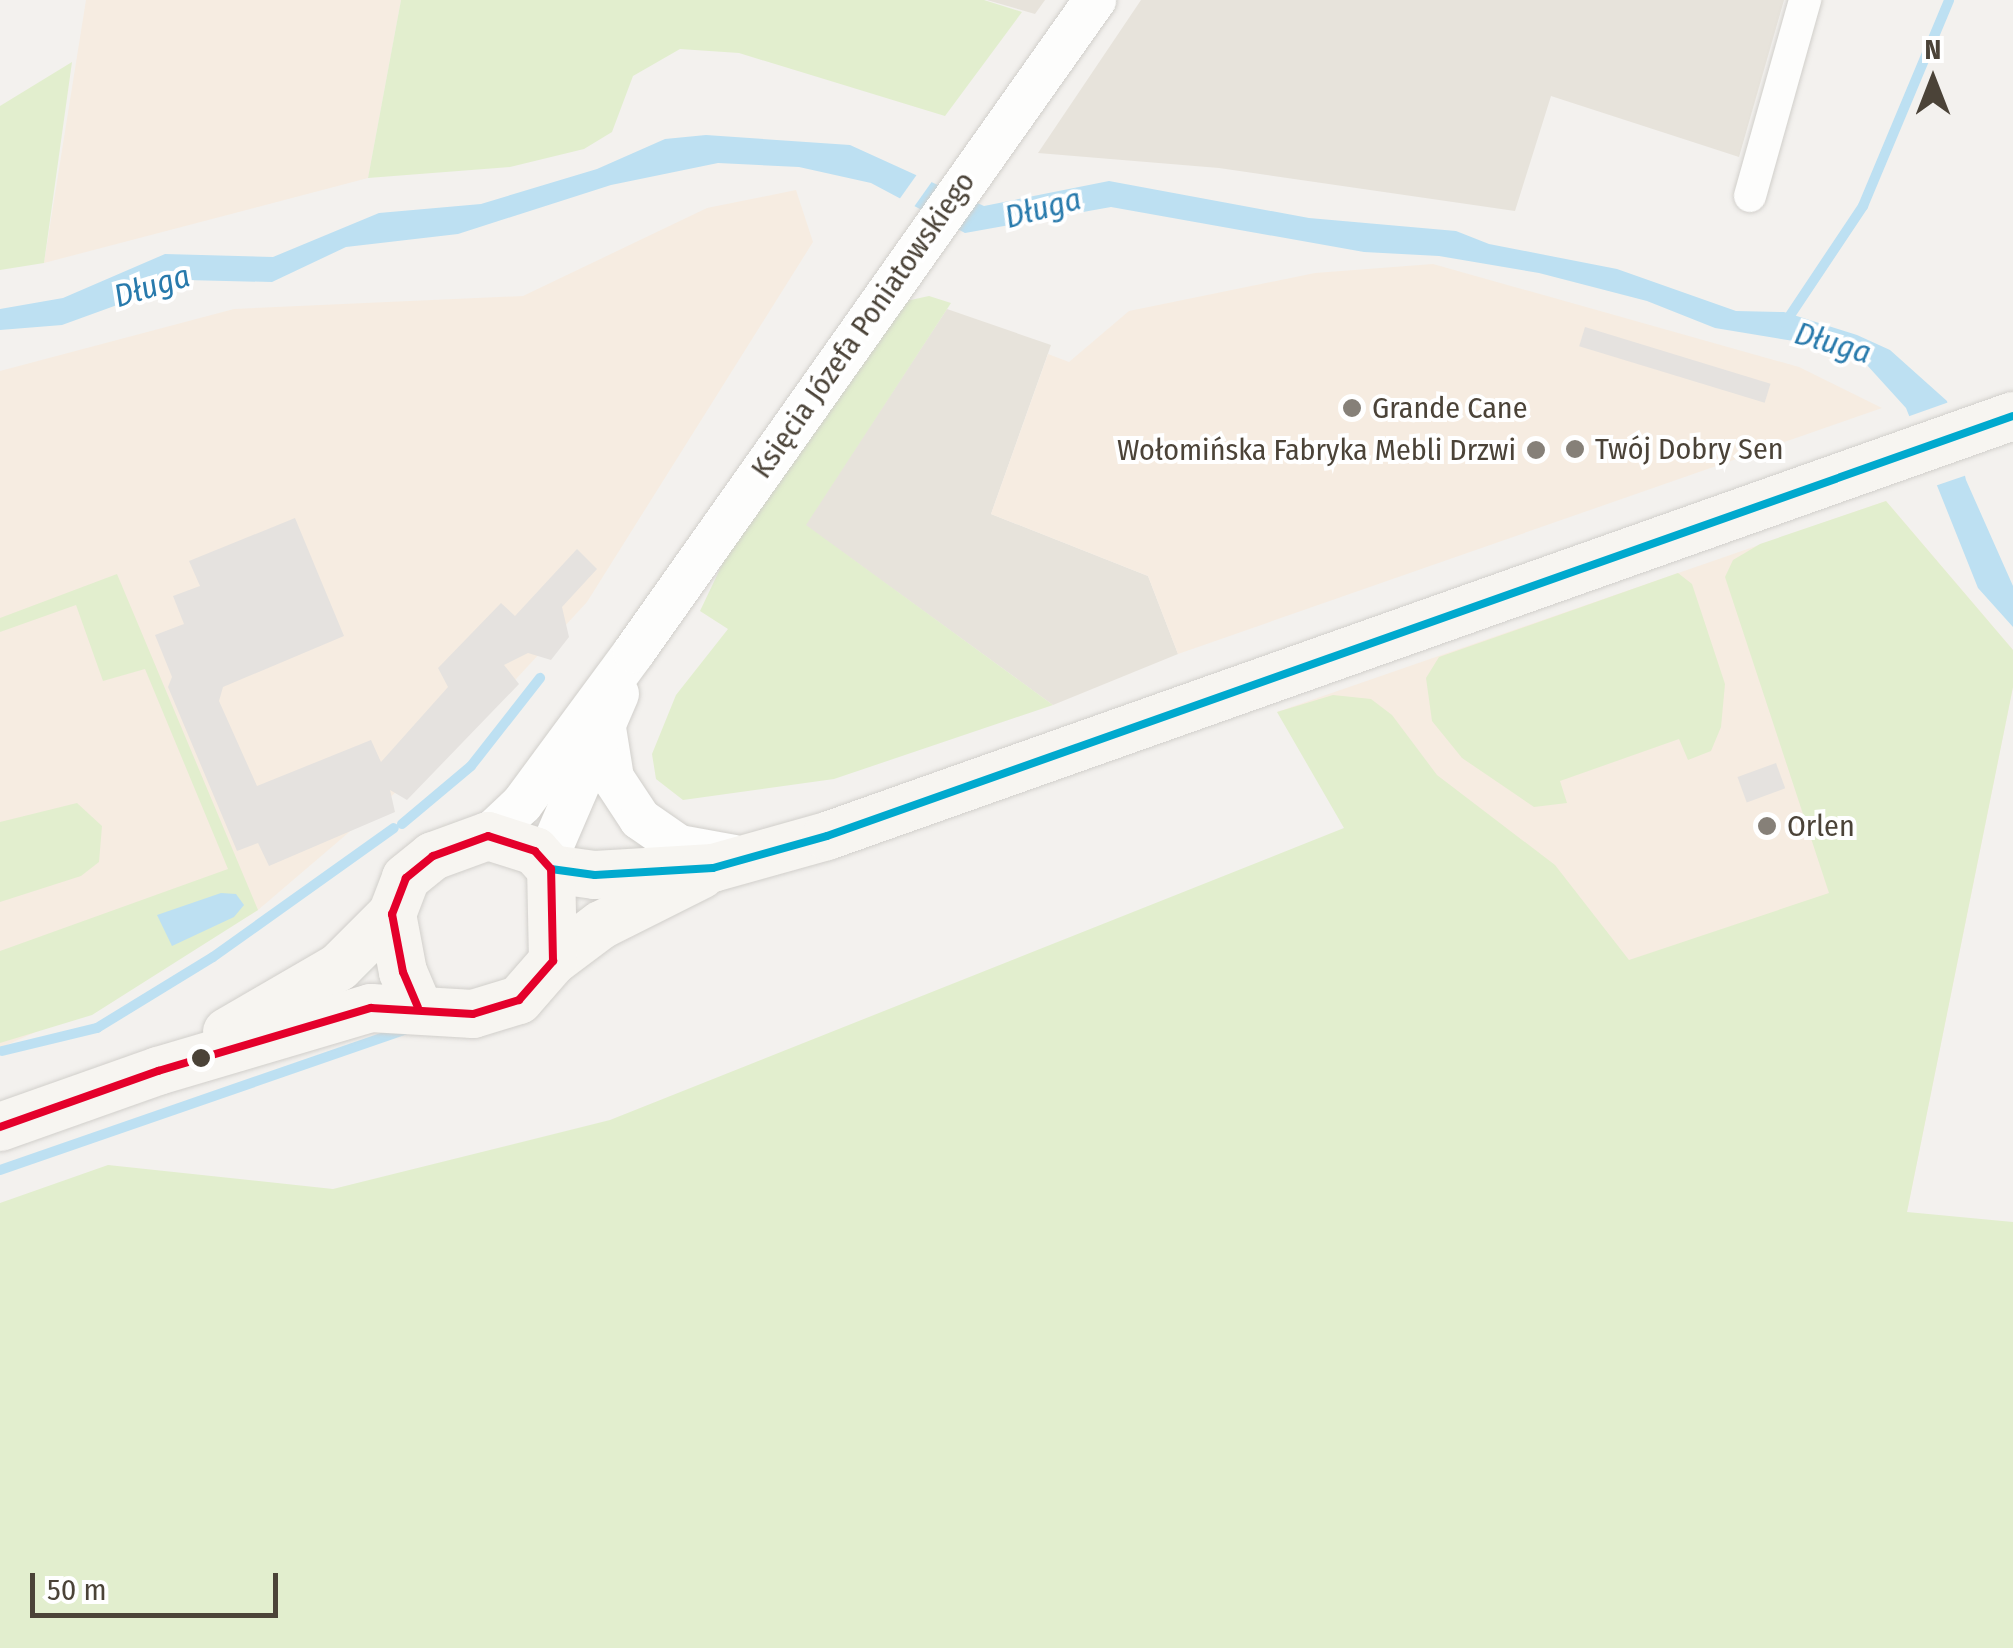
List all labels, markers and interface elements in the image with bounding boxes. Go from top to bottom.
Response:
north arrow [1883,30,1983,130]
text: N [1925,33,1941,66]
street label: Księcia Józefa Poniatowskiego [743,165,983,485]
water label: Długa [1001,179,1085,237]
water label: Długa [109,256,195,316]
water label: Długa [1791,314,1875,372]
place label: Grande Cane [1372,390,1527,426]
marker: Grande Cane [1341,397,1363,419]
place label: Twój Dobry Sen [1595,431,1784,467]
place label: Wołomińska Fabryka Mebli Drzwi [1117,432,1516,468]
marker: Twój Dobry Sen [1564,438,1586,460]
marker: Wołomińska Fabryka Mebli Drzwi [1525,439,1547,461]
place label: Orlen [1787,808,1855,844]
marker: Orlen [1756,815,1778,837]
unlabelled marker [191,1048,211,1068]
scale bar [35,1553,282,1615]
text: 50 m [47,1572,107,1608]

